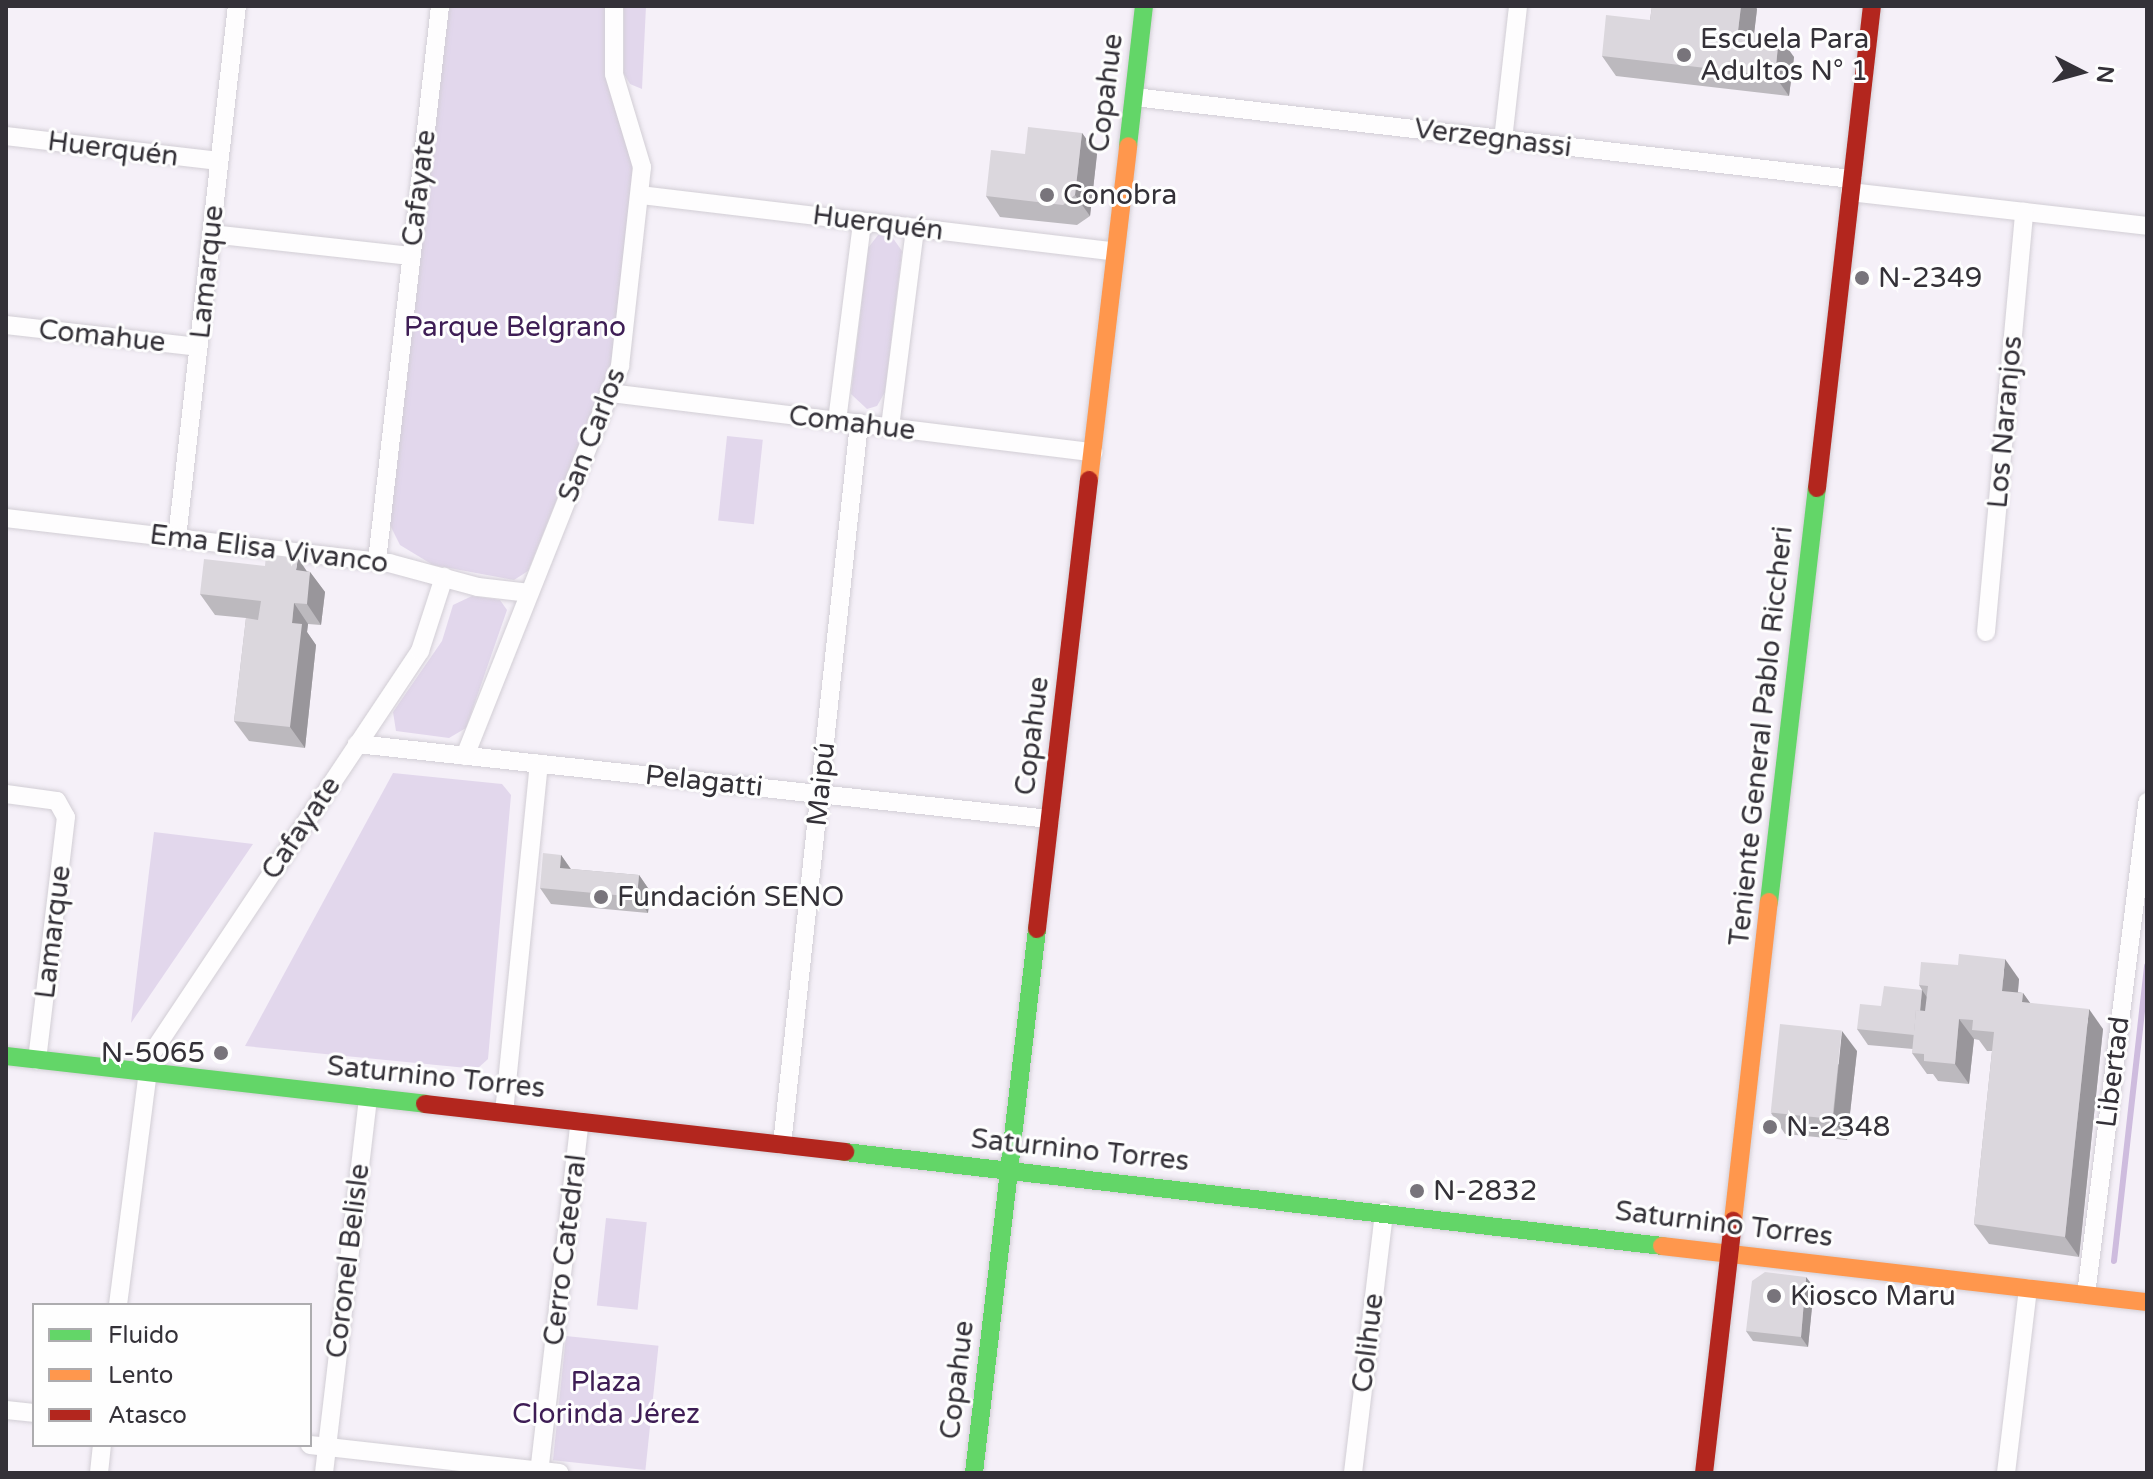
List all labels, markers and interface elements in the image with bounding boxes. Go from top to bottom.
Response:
place label: Escuela Para Adultos N° 1 [1700,22,1869,88]
street label: Copahue [1082,32,1130,154]
north arrow [2041,32,2121,112]
marker: Escuela Para Adultos N° 1 [1675,46,1693,64]
text: N [2091,64,2119,85]
street label: Verzegnassi [1412,112,1574,164]
street label: Huerquén [46,124,180,174]
street label: Cafayate [395,128,443,248]
place label: Conobra [1063,178,1177,212]
marker: Conobra [1038,186,1056,204]
street label: Huerquén [811,198,945,248]
street label: Lamarque [183,204,231,340]
place label: N-2349 [1878,261,1982,295]
marker: N-2349 [1853,269,1871,287]
park label: Parque Belgrano [404,310,626,344]
street label: Comahue [37,313,167,359]
street label: Los Naranjos [1981,334,2029,510]
street label: San Carlos [551,363,633,507]
street label: Comahue [787,399,917,447]
street label: Ema Elisa Vivanco [148,518,390,580]
street label: Teniente General Pablo Riccheri [1722,524,1800,948]
street label: Copahue [1008,675,1056,797]
street label: Maipú [800,740,842,828]
street label: Pelagatti [643,758,765,804]
street label: Cafayate [254,770,348,886]
street label: Lamarque [28,863,78,1001]
place label: Fundación SENO [617,880,844,914]
marker: Fundación SENO [592,888,610,906]
street label: Libertad [2090,1015,2136,1129]
place label: N-5065 [101,1036,205,1070]
marker: N-5065 [212,1044,230,1062]
street label: Saturnino Torres [325,1049,547,1105]
place label: N-2348 [1786,1110,1890,1144]
marker: N-2348 [1761,1118,1779,1136]
street label: Saturnino Torres [969,1122,1191,1178]
street label: Cerro Catedral [537,1152,593,1348]
street label: Coronel Belisle [319,1162,377,1360]
place label: N-2832 [1433,1174,1537,1208]
marker: N-2832 [1408,1182,1426,1200]
street label: Saturnino Torres [1613,1194,1835,1254]
place label: Kiosco Maru [1790,1279,1956,1313]
marker: Kiosco Maru [1765,1287,1783,1305]
street label: Colihue [1345,1291,1391,1395]
legend [32,1303,312,1447]
street label: Copahue [933,1319,981,1441]
text: Fluido [108,1321,179,1350]
text: Lento [108,1361,173,1390]
park label: Plaza Clorinda Jérez [512,1365,700,1431]
text: Atasco [108,1401,187,1430]

